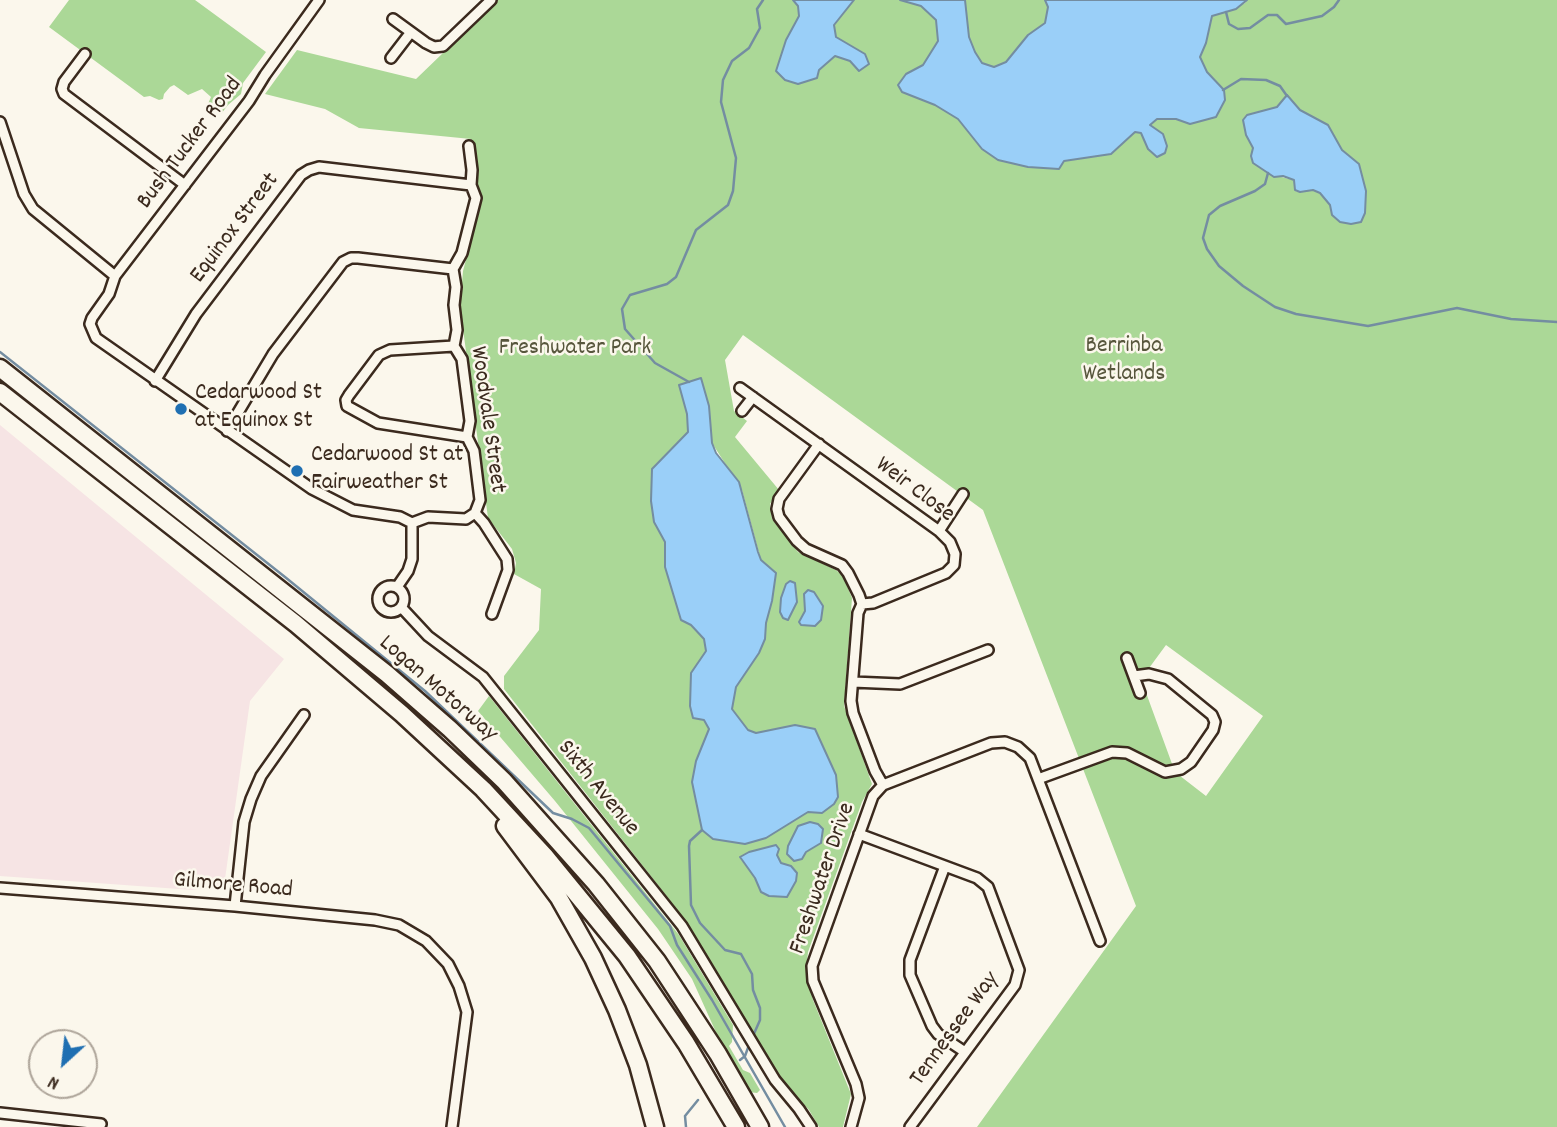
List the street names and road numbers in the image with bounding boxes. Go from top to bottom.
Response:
street label: Bush Tucker Road [132,72,250,216]
street label: Equinox Street [185,168,287,290]
street label: Woodvale Street [461,345,511,495]
street label: Weir Close [869,452,959,530]
street label: Logan Motorway [372,630,502,750]
street label: Sixth Avenue [550,735,644,843]
street label: Freshwater Drive [785,800,863,958]
street label: Gilmore Road [172,867,294,907]
street label: Tennessee Way [905,967,1007,1093]

